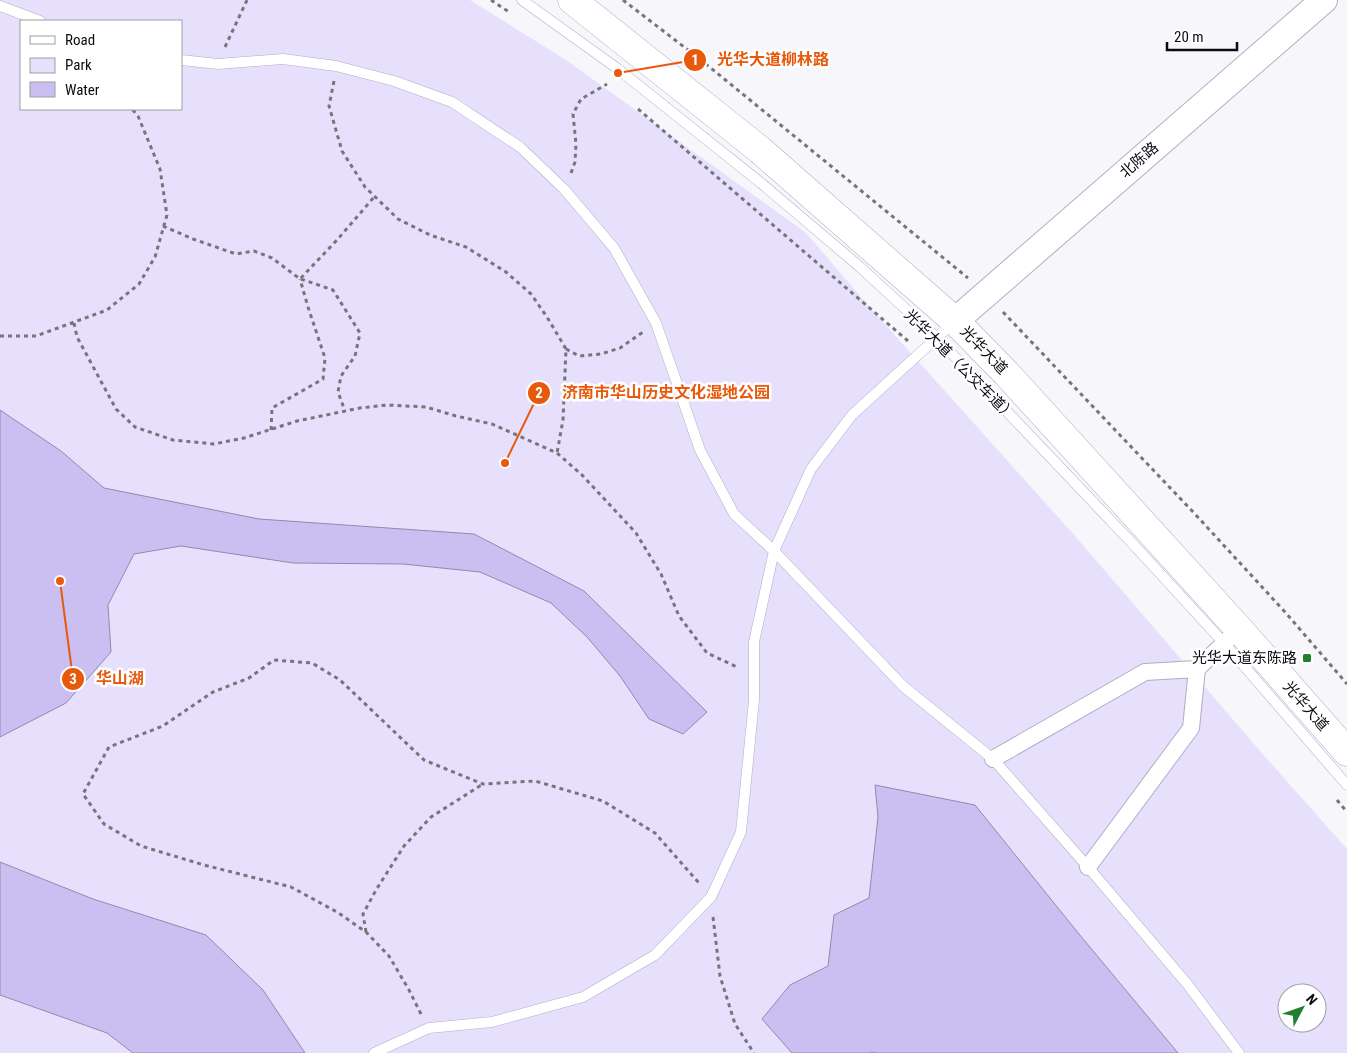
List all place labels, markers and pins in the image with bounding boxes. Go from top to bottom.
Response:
callout: 光华大道柳林路 [682,44,839,75]
callout: 济南市华山历史文化湿地公园 [527,377,780,408]
place label: 光华大道东陈路 [1192,649,1297,667]
marker: 光华大道东陈路 [1301,652,1313,664]
callout: 华山湖 [61,663,154,694]

